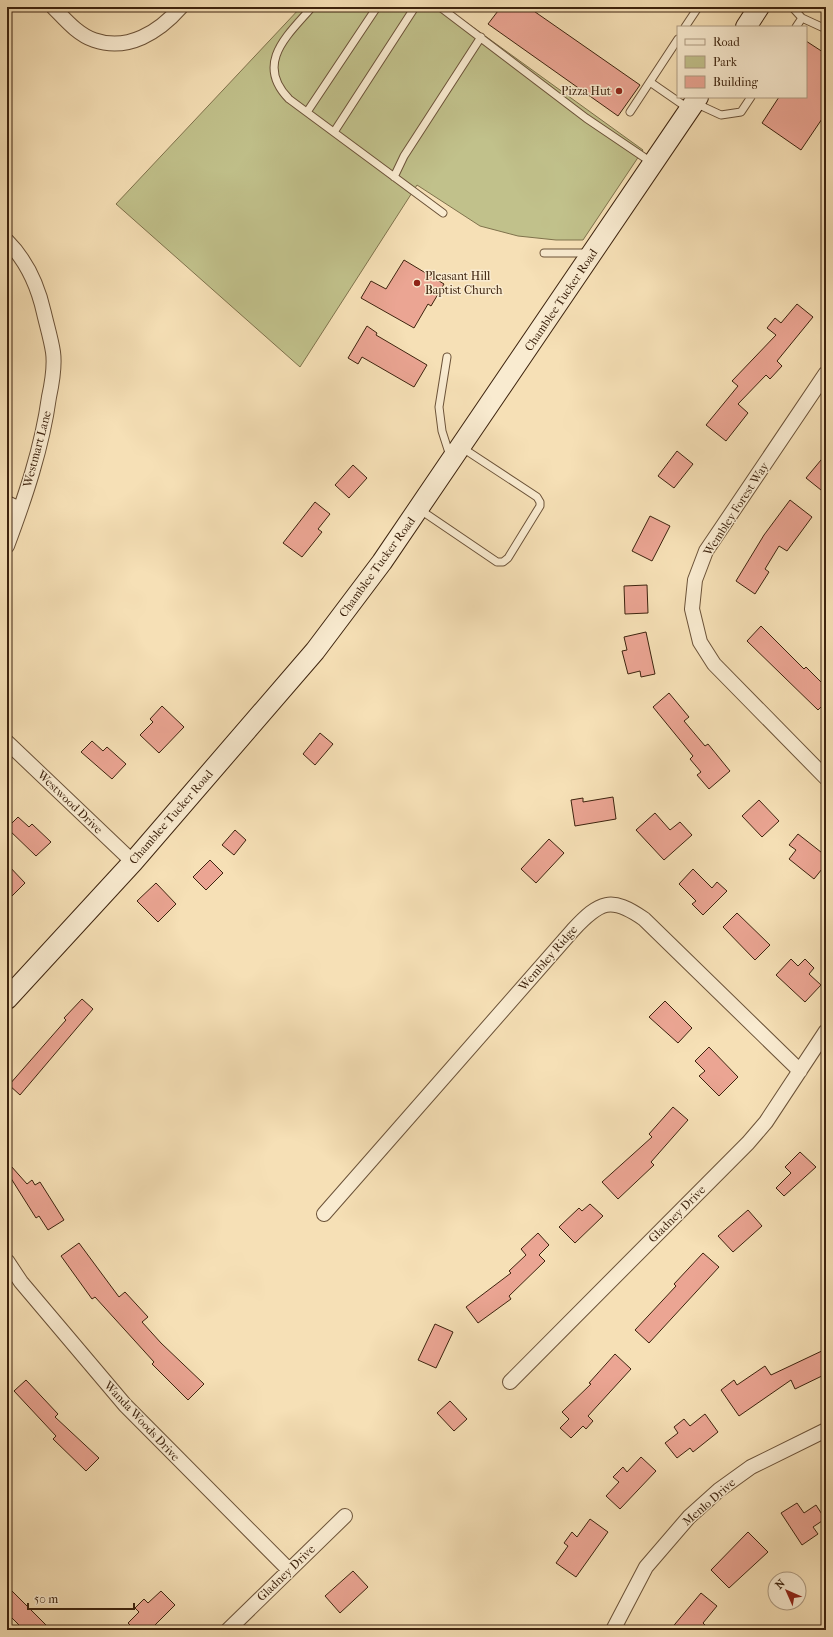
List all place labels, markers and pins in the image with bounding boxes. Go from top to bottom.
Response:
place label: Pizza Hut [561,84,612,98]
marker: Pizza Hut [614,86,624,96]
place label: Pleasant Hill Baptist Church [425,269,503,297]
marker: Pleasant Hill Baptist Church [412,278,422,288]

